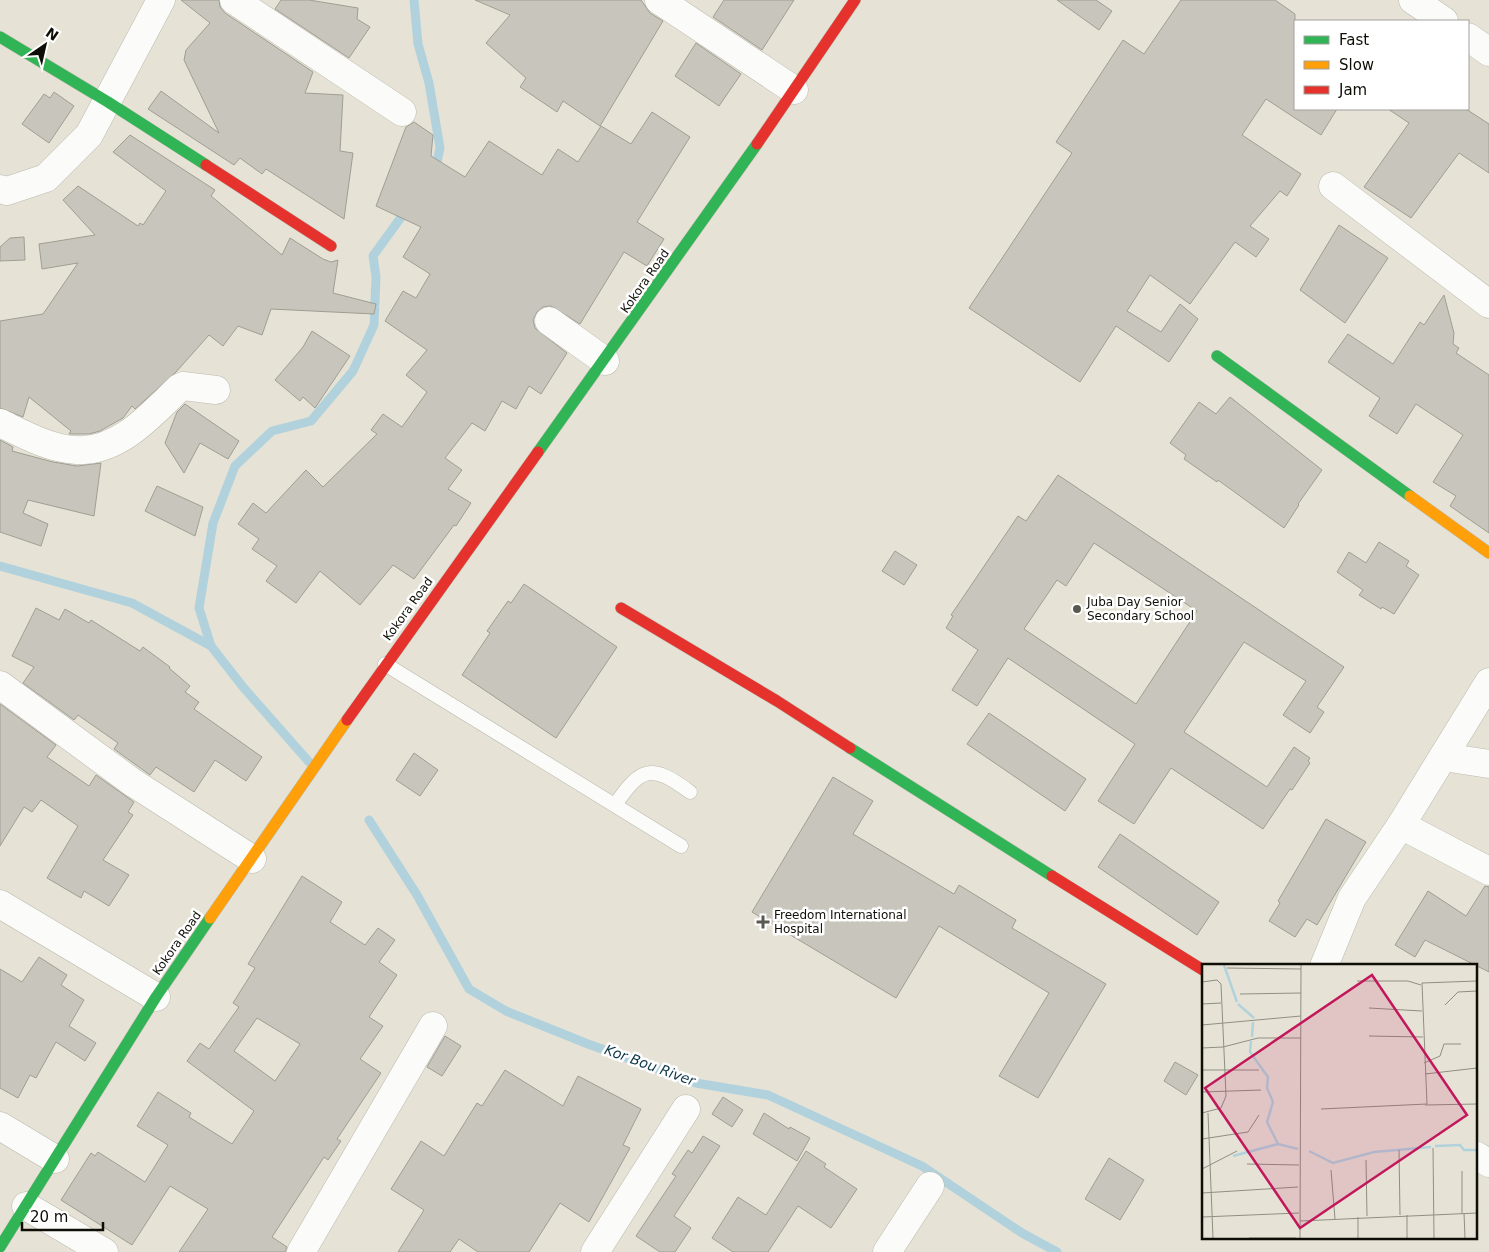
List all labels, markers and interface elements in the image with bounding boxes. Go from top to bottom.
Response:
north arrow [20,20,70,70]
legend [1294,20,1469,110]
text: N [43,24,62,44]
text: Fast [1339,31,1369,49]
text: Slow [1339,56,1374,74]
text: Jam [1338,81,1367,99]
street label: Kokora Road [618,246,672,316]
street label: Kokora Road [380,575,436,643]
place label: Juba Day Senior Secondary School [1086,595,1194,623]
marker: Juba Day Senior Secondary School [1071,603,1083,615]
street label: Kokora Road [150,908,204,978]
place label: Freedom International Hospital [774,908,907,936]
marker: Freedom International Hospital [756,915,770,929]
inset map [1202,964,1476,1240]
water label: Kor Bou River [603,1041,699,1089]
scale bar [22,1200,104,1232]
text: 20 m [30,1208,68,1226]

